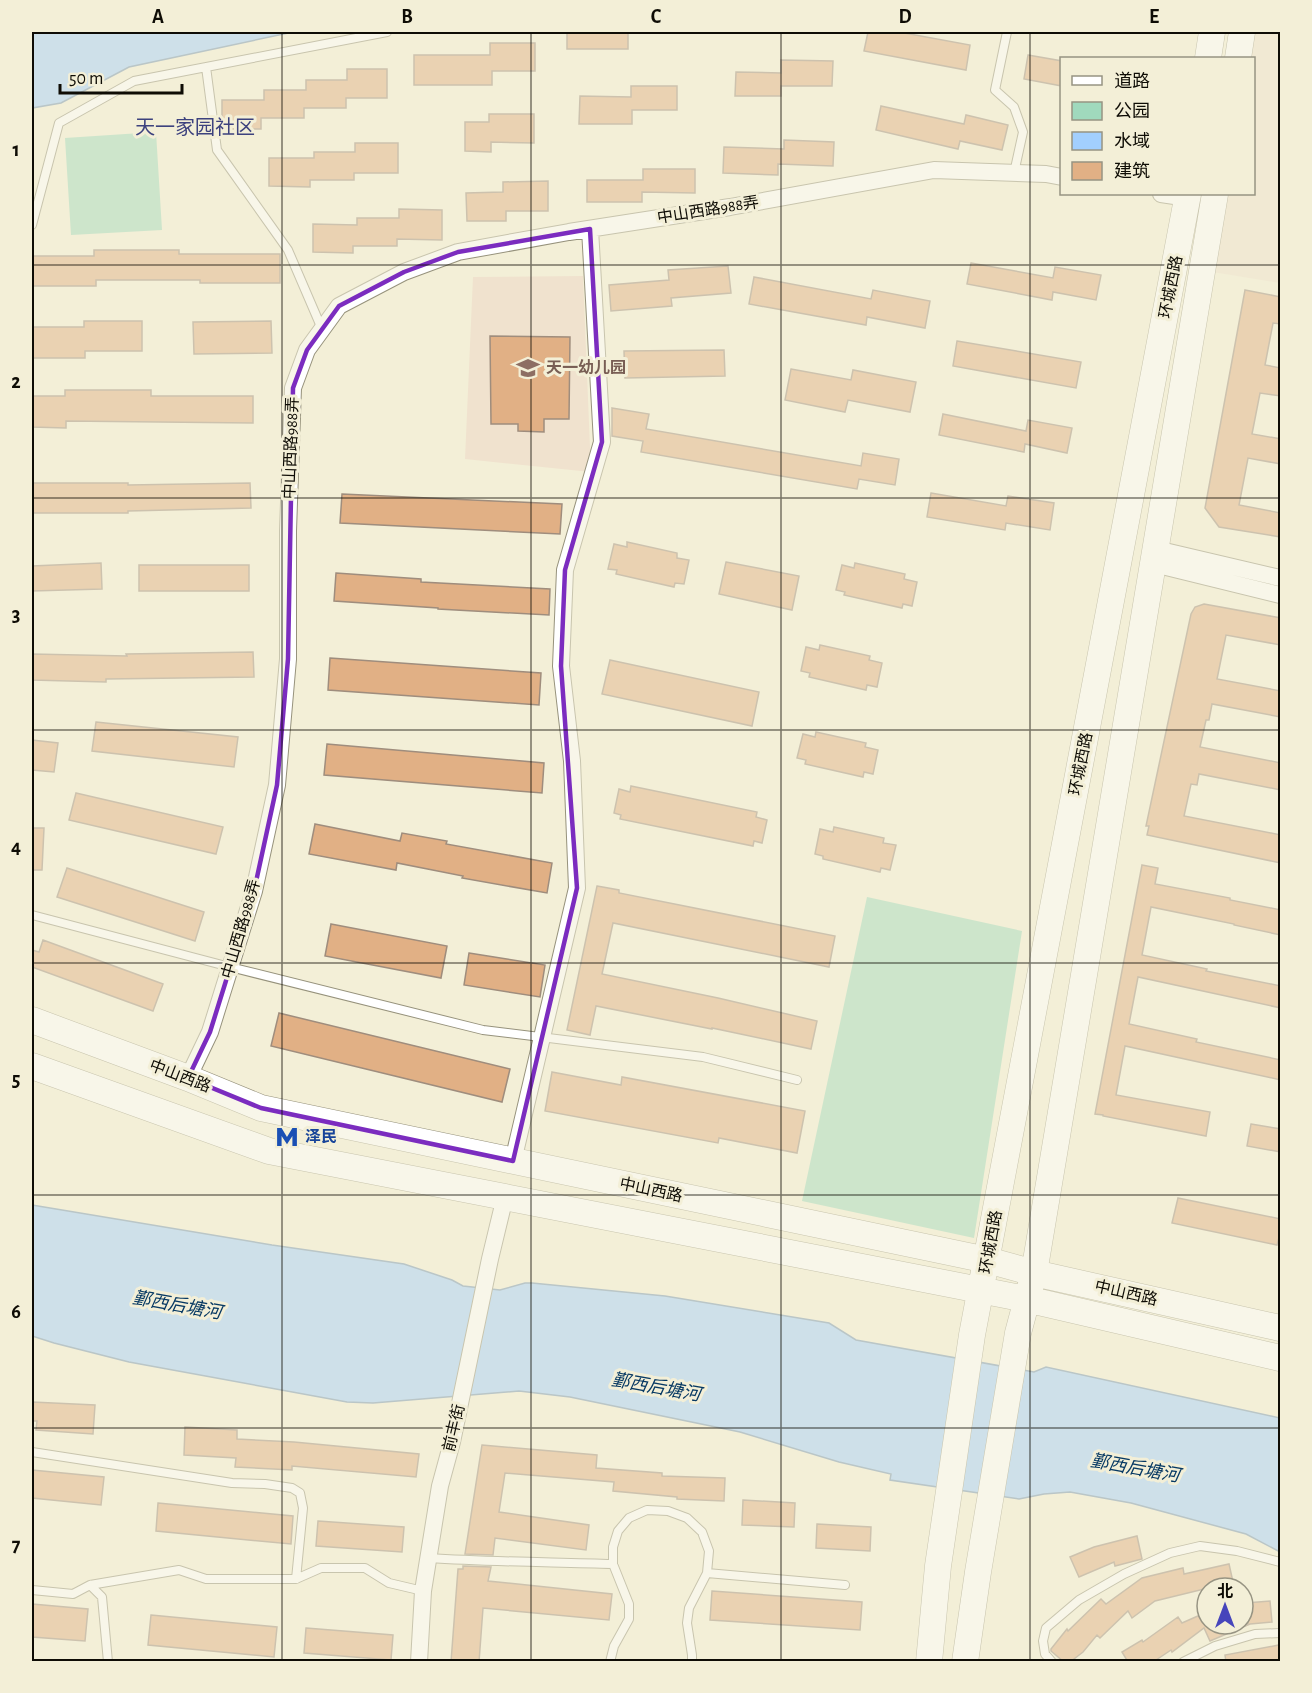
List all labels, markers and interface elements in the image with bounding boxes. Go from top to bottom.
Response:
text: A [152,7,164,27]
text: B [401,7,413,27]
text: C [651,7,662,27]
text: D [898,7,912,27]
text: E [1149,7,1159,27]
scale bar [60,57,182,95]
legend [1060,57,1255,195]
text: 50 m [69,70,103,88]
text: 道路 [1114,71,1150,91]
text: 公园 [1114,102,1150,121]
district label: 天一家园社区 [135,117,255,138]
text: 水域 [1114,132,1150,151]
text: 1 [12,140,20,160]
text: 建筑 [1114,161,1150,181]
street label: 中山西路988弄 [656,193,760,226]
street label: 环城西路 [1156,254,1185,320]
school or university icon: 天一幼儿园 [515,355,541,381]
place label: 天一幼儿园 [546,358,626,376]
text: 2 [11,372,21,392]
street label: 中山西路988弄 [280,396,301,500]
text: 3 [12,605,20,625]
street label: 环城西路 [1066,731,1095,797]
text: 4 [11,837,21,857]
street label: 中山西路988弄 [218,877,263,981]
street label: 中山西路 [147,1056,213,1095]
text: 5 [12,1070,20,1090]
metro station icon: 泽民 [274,1124,300,1150]
place label: 泽民 [305,1128,337,1145]
street label: 中山西路 [618,1175,684,1204]
street label: 环城西路 [977,1209,1004,1275]
street label: 中山西路 [1093,1277,1159,1308]
water label: 鄞西后塘河 [131,1287,226,1323]
text: 6 [11,1302,21,1322]
water label: 鄞西后塘河 [610,1369,705,1405]
street label: 前丰街 [440,1403,467,1453]
water label: 鄞西后塘河 [1089,1450,1184,1486]
text: 7 [12,1535,21,1555]
north arrow [1195,1576,1255,1636]
text: 北 [1217,1583,1233,1600]

